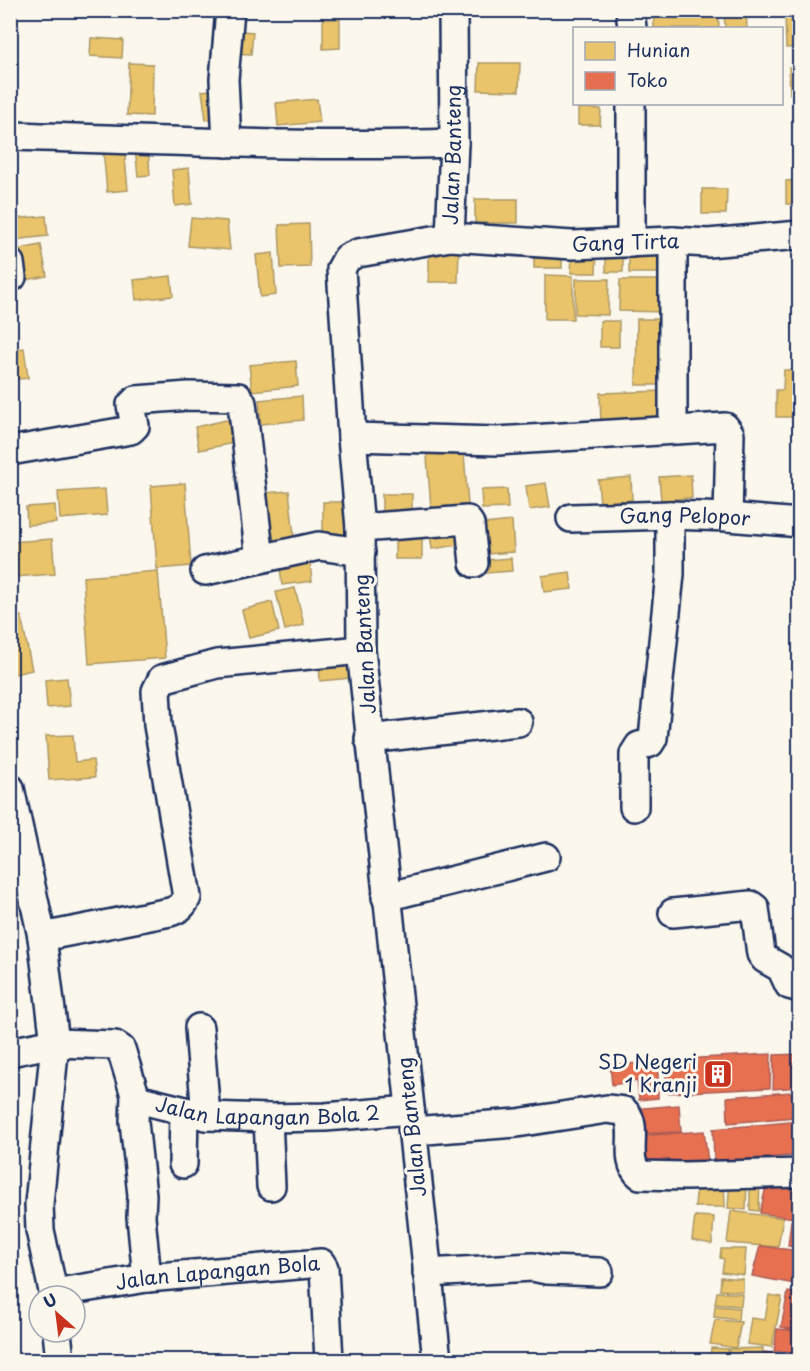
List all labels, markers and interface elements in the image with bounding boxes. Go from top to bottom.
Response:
legend [573,27,783,105]
text: Hunian [627,36,690,63]
text: Toko [627,66,668,93]
street label: Jalan Banteng [435,85,468,226]
street label: Gang Tirta [571,225,681,259]
street label: Gang Pelopor [619,499,752,533]
street label: Jalan Banteng [345,573,383,715]
place label: SD Negeri 1 Kranji [598,1046,697,1099]
street label: Jalan Banteng [389,1056,433,1198]
building icon: SD Negeri 1 Kranji [702,1058,734,1090]
street label: Jalan Lapangan Bola 2 [153,1088,381,1132]
street label: Jalan Lapangan Bola [113,1247,321,1297]
north arrow [27,1284,87,1344]
text: U [38,1286,61,1313]

